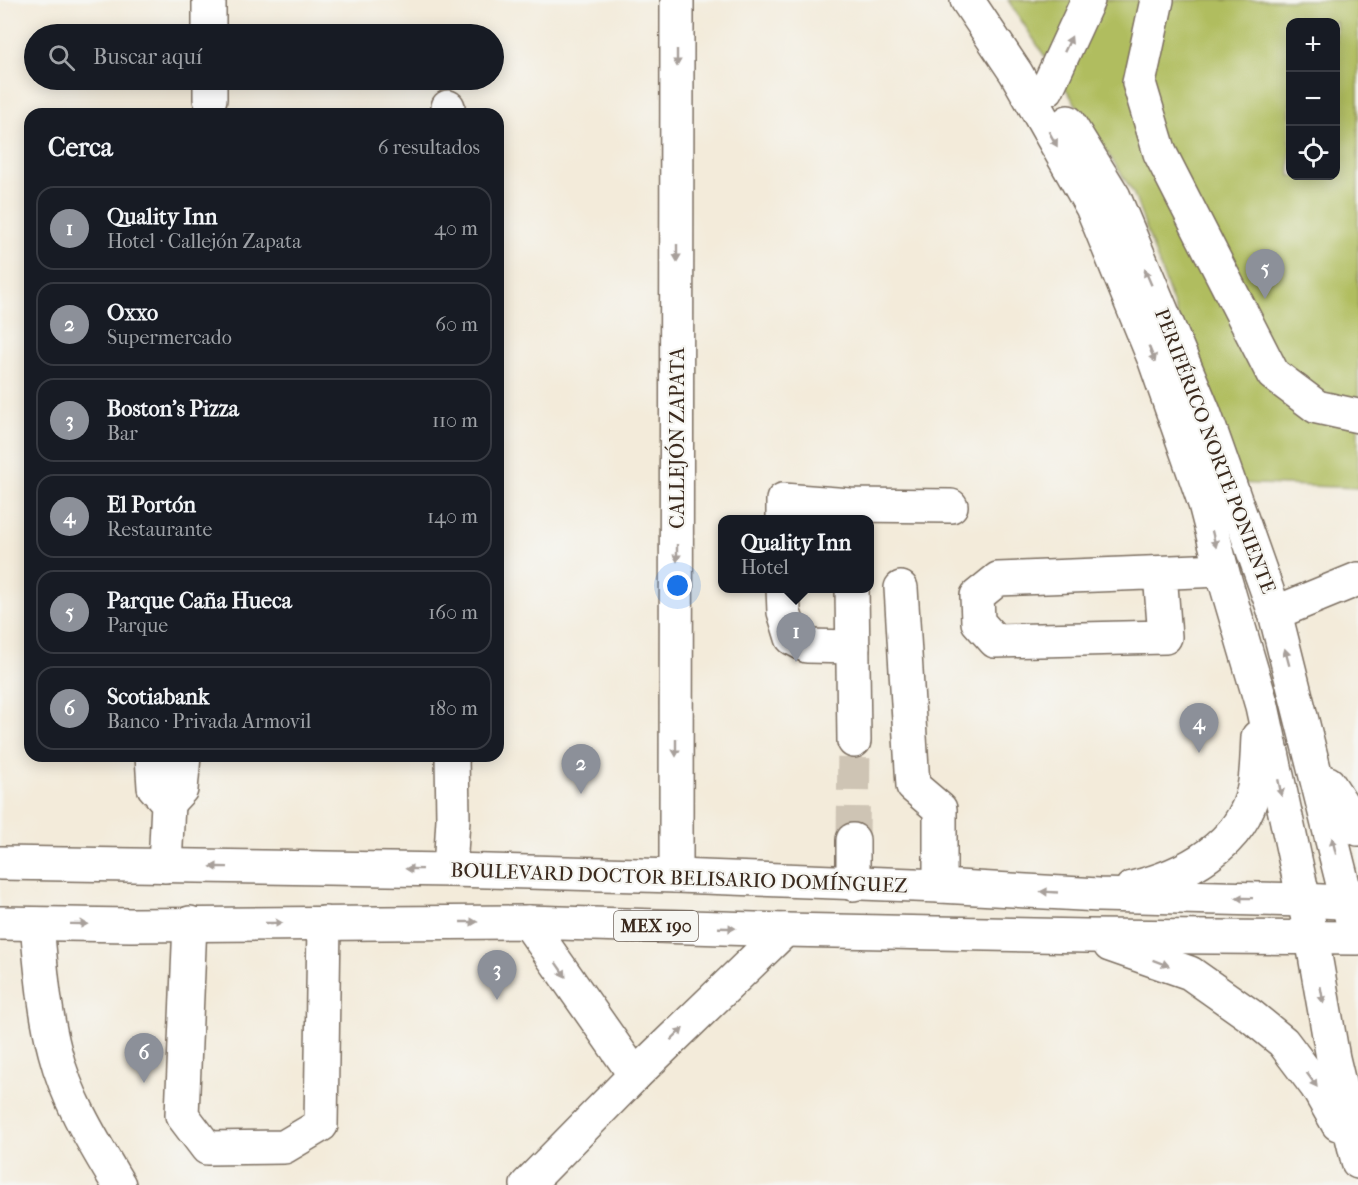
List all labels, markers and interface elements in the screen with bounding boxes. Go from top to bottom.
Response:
map controls [1286,18,1340,180]
button: + [1286,18,1340,72]
search box [24,24,504,90]
one-way arrow [1063,36,1072,53]
icon: search [45,41,78,74]
text: Buscar aquí [93,44,202,70]
one-way arrow [672,49,682,68]
button: − [1286,72,1340,126]
button: locate [1286,126,1340,180]
one-way arrow [1048,131,1058,148]
text: Cerca [48,132,113,163]
text: 6 resultados [378,136,480,159]
text: Quality Inn [107,204,217,230]
text: 1 [66,217,73,240]
text: 40 m [434,217,478,240]
text: Hotel · Callejón Zapata [107,230,301,253]
one-way arrow [672,244,682,263]
pin: 5 [1246,250,1284,299]
one-way arrow [1143,268,1152,286]
text: Oxxo [107,300,158,326]
street label: PERIFÉRICO NORTE PONIENTE [1150,305,1281,597]
text: 2 [64,313,75,336]
text: 60 m [435,313,478,336]
text: Supermercado [107,326,232,349]
one-way arrow [1147,345,1157,363]
street label: CALLEJÓN ZAPATA [664,346,689,529]
text: Boston's Pizza [107,396,239,422]
text: 3 [65,409,74,432]
text: 110 m [432,409,478,432]
text: Bar [107,422,138,445]
text: El Portón [107,492,196,518]
text: 4 [64,505,75,528]
text: 140 m [427,505,478,528]
popup [718,515,874,593]
text: Restaurante [107,518,212,541]
one-way arrow [1210,529,1220,548]
text: Quality Inn [741,530,851,556]
one-way arrow [672,544,682,563]
text: Hotel [741,556,789,579]
your location [663,571,692,600]
text: Parque Caña Hueca [107,588,292,614]
text: 5 [65,601,74,624]
text: 160 m [428,601,478,624]
pin: 1 [776,612,816,662]
text: Parque [107,614,168,637]
one-way arrow [1282,648,1291,666]
text: Scotiabank [107,684,209,710]
text: 6 [64,697,75,720]
text: 180 m [429,697,478,720]
pin: 4 [1180,704,1218,753]
text: Banco · Privada Armovil [107,710,311,733]
one-way arrow [671,739,681,758]
pin: 2 [562,744,600,794]
one-way arrow [1276,779,1285,798]
one-way arrow [1328,837,1338,856]
street label: BOULEVARD DOCTOR BELISARIO DOMÍNGUEZ [450,858,909,897]
one-way arrow [209,862,228,872]
one-way arrow [404,864,423,874]
one-way arrow [1040,888,1059,897]
one-way arrow [1235,894,1254,903]
road number: MEX 190 [614,911,698,941]
one-way arrow [460,917,479,927]
one-way arrow [265,918,284,928]
one-way arrow [70,920,89,929]
one-way arrow [718,924,737,933]
pin: 3 [478,950,516,1000]
one-way arrow [1152,958,1170,968]
one-way arrow [555,961,567,977]
one-way arrow [1318,986,1327,1005]
one-way arrow [670,1027,685,1041]
pin: 6 [124,1034,164,1083]
one-way arrow [1306,1072,1318,1088]

